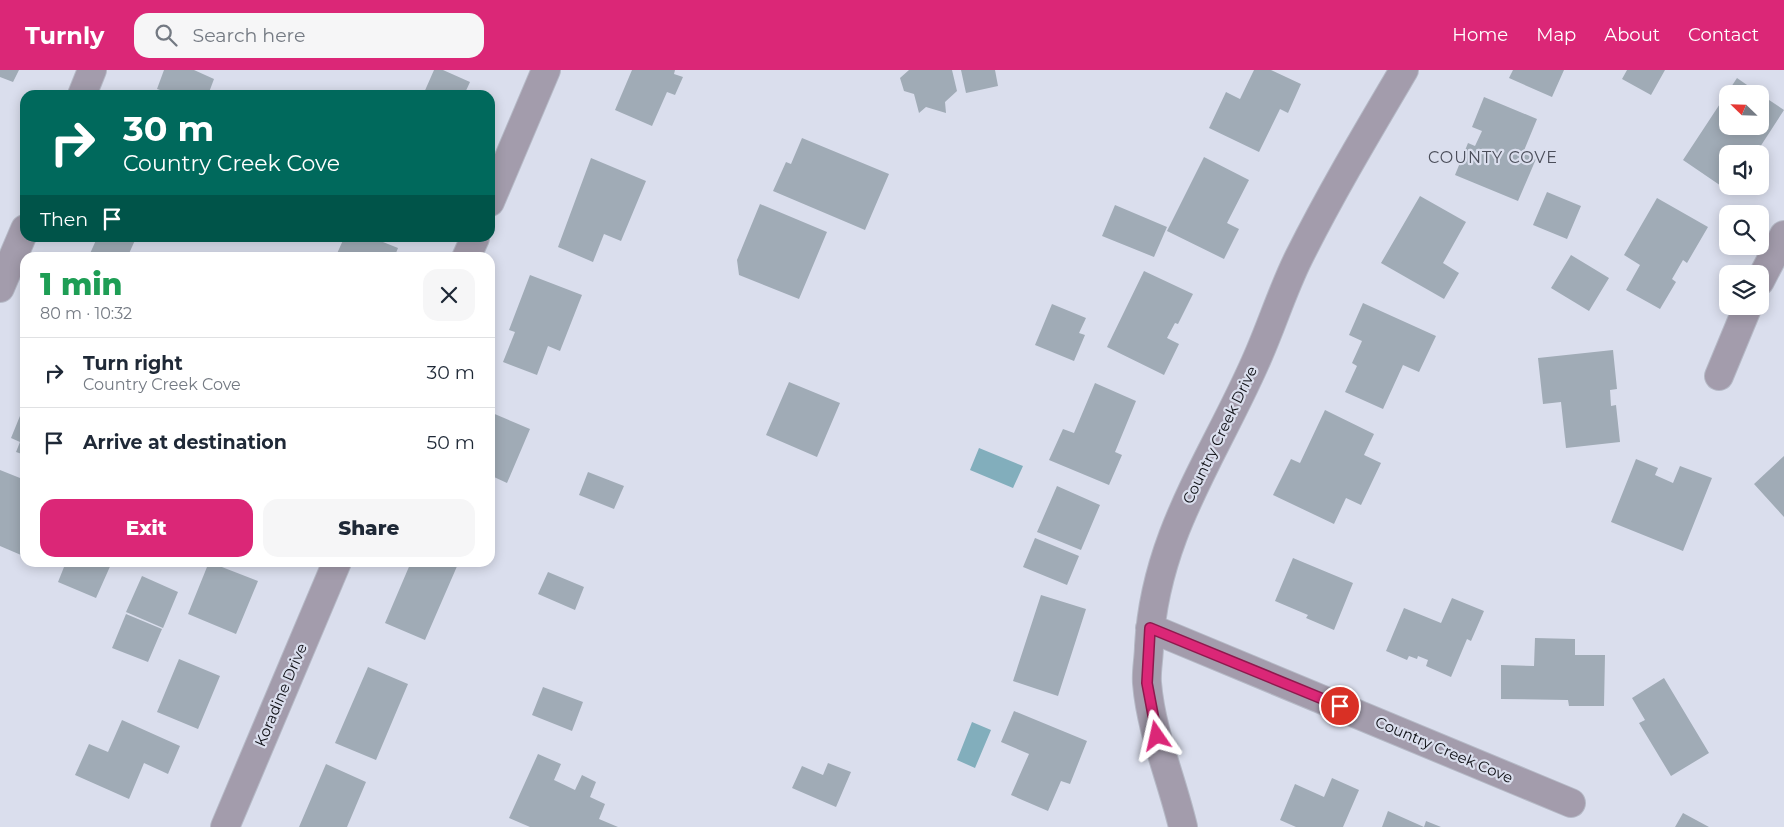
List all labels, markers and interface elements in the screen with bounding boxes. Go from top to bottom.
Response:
search box [134,13,484,58]
text: Turnly [25,21,104,50]
icon: search [152,21,180,49]
text: Search here [192,24,305,47]
text: Home [1452,24,1508,46]
text: Map [1536,24,1576,46]
text: About [1604,24,1660,46]
text: Contact [1688,24,1759,46]
north arrow [1719,85,1769,135]
map controls [1719,85,1769,315]
text: 30 m [123,107,214,150]
icon: right [40,110,105,175]
button: sound [1719,145,1769,195]
district label: COUNTY COVE [1428,148,1558,167]
text: Country Creek Cove [123,150,340,177]
icon: arrive [98,205,126,233]
button: search [1719,205,1769,255]
text: Then [40,208,88,231]
button: layers [1719,265,1769,315]
text: 1 min [40,266,123,303]
button: close [423,269,475,321]
text: 80 m · 10:32 [40,304,132,323]
text: Turn right [83,352,183,375]
icon: right [40,359,68,387]
text: 30 m [427,361,475,384]
street label: Country Creek Drive [1178,363,1261,507]
text: Country Creek Cove [83,375,241,394]
icon: arrive [40,429,68,457]
text: Arrive at destination [83,431,287,454]
text: 50 m [427,431,475,454]
button: Exit [40,499,253,557]
button: Share [263,499,475,557]
street label: Koradine Drive [250,640,311,749]
pin [1319,685,1361,727]
icon: arrive [1326,692,1354,720]
position arrow [1130,709,1182,761]
street label: Country Creek Cove [1372,712,1516,787]

